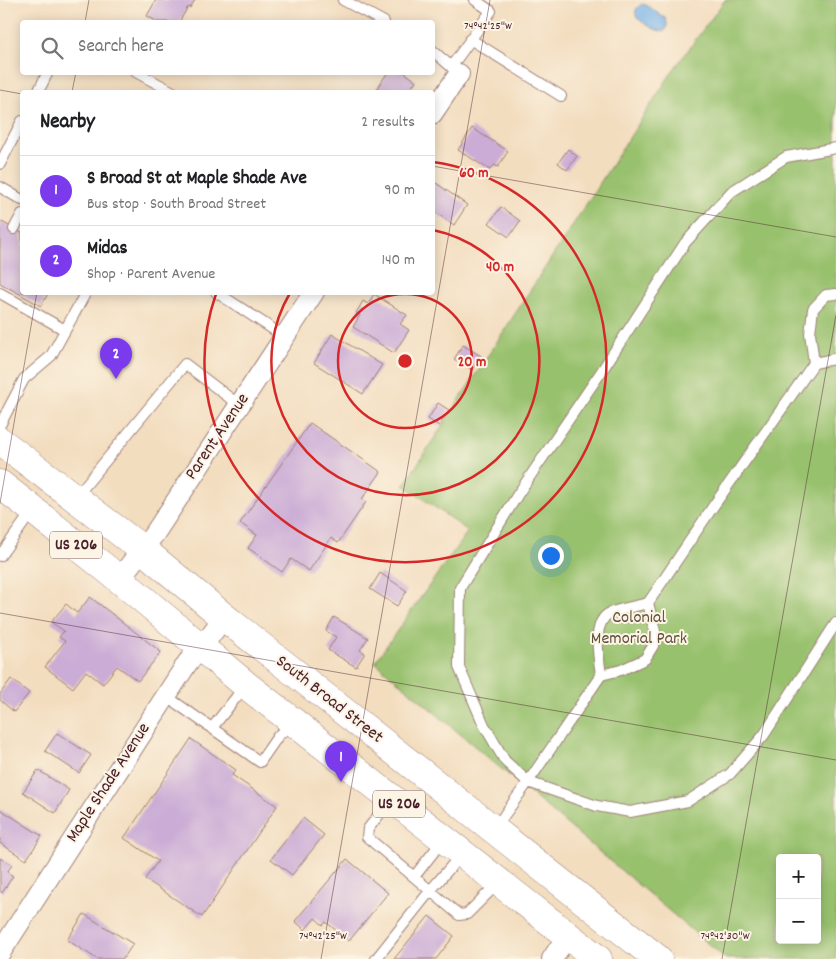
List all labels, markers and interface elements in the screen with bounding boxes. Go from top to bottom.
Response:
text: 74°42'25"W [464,18,512,35]
search box [20,20,435,75]
icon: search [38,34,66,62]
text: Search here [78,34,164,61]
text: Nearby [40,108,95,138]
text: 2 results [361,111,415,134]
text: 60 m [459,163,489,185]
text: S Broad St at Maple Shade Ave [87,166,307,193]
text: 1 [54,179,58,202]
text: 90 m [384,179,415,202]
text: Bus stop · South Broad Street [87,193,266,216]
text: Midas [87,236,127,263]
text: 2 [53,249,60,272]
text: 140 m [381,249,415,272]
text: 40 m [486,257,514,279]
text: Shop · Parent Avenue [87,263,215,286]
pin: 2 [100,338,132,379]
centre of rings [396,352,414,370]
text: 20 m [458,352,486,374]
street label: Parent Avenue [180,389,256,485]
road number: US 206 [50,532,102,558]
your location [538,543,564,569]
park label: Colonial Memorial Park [591,606,687,652]
street label: South Broad Street [270,650,388,750]
street label: Maple Shade Avenue [61,718,157,848]
pin: 1 [325,741,357,782]
road number: US 206 [373,791,425,818]
map controls [776,854,821,944]
button: + [776,854,821,899]
button: − [776,899,821,944]
text: 74°42'25"W [299,928,347,945]
text: 74°42'30"W [700,928,750,945]

